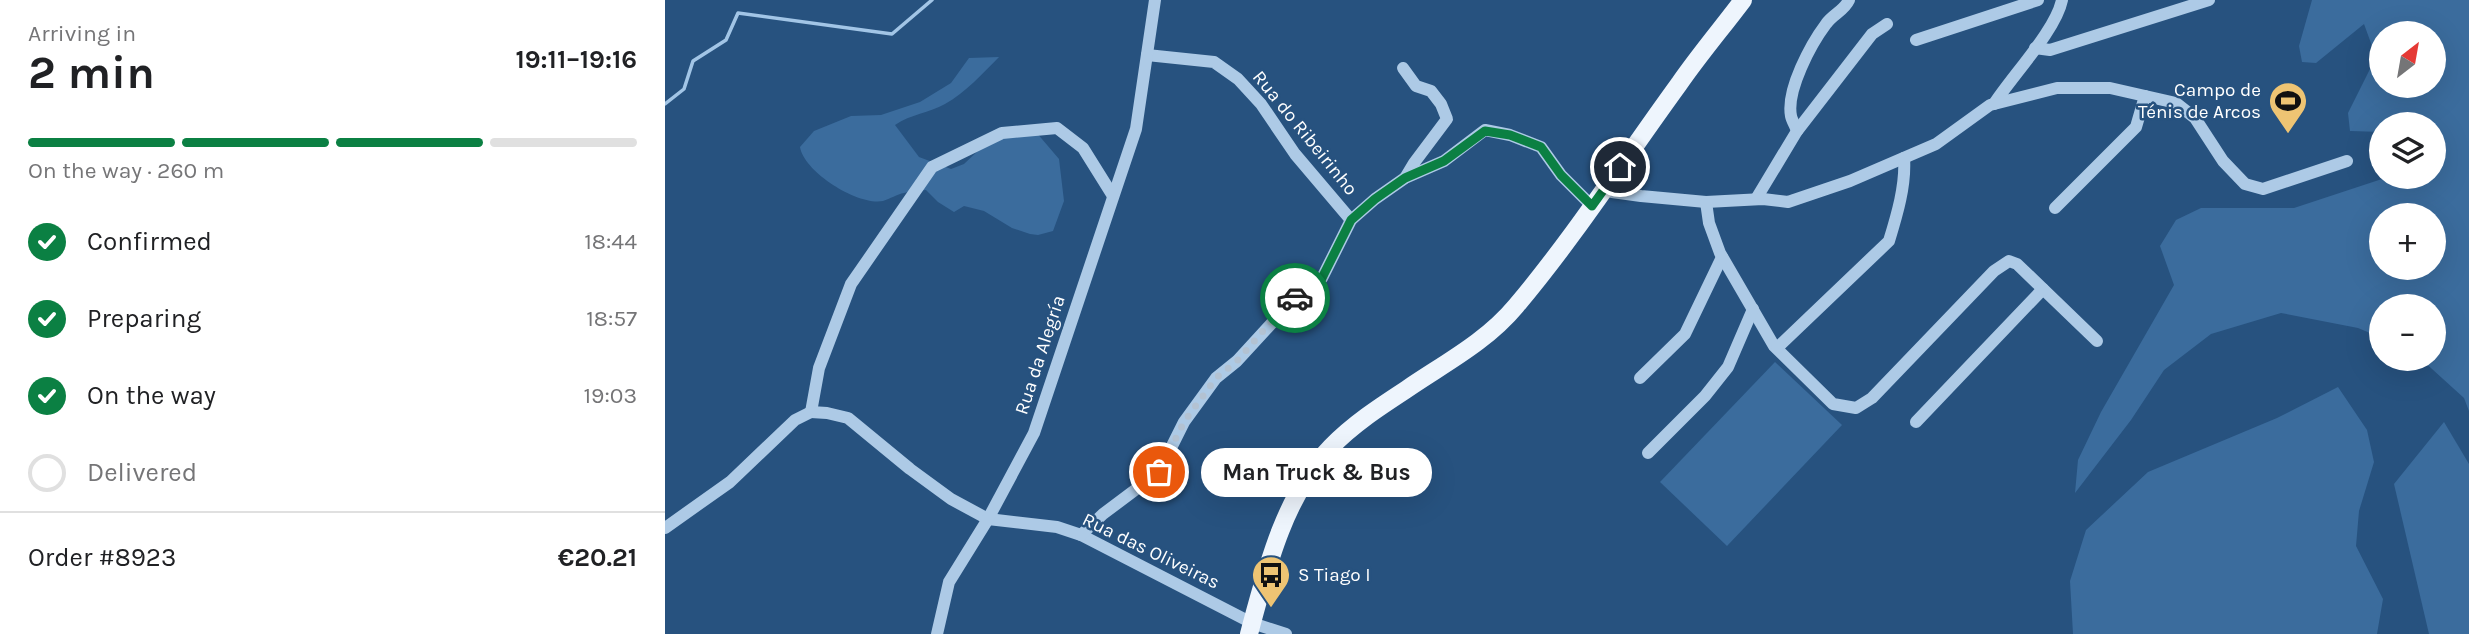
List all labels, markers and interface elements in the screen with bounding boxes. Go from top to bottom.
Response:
text: Arriving in [28,20,136,47]
north arrow [2369,21,2447,98]
map controls [2369,21,2446,371]
text: 19:11–19:16 [515,44,637,75]
text: 2 min [28,46,155,100]
street label: Rua do Ribeirinho [1248,66,1362,200]
place label: Campo de Ténis de Arcos [2138,79,2261,123]
sports icon: Campo de Ténis de Arcos [2267,80,2309,135]
button: layers [2369,112,2446,189]
pin [1590,137,1650,197]
icon: home [1601,148,1639,186]
text: On the way · 260 m [28,157,224,184]
button: + [2369,203,2446,280]
icon: check [28,223,66,261]
text: Confirmed [87,226,212,257]
text: 18:44 [584,228,637,255]
courier [1260,263,1330,333]
icon: car [1276,279,1314,317]
street label: Rua da Alegría [1010,293,1070,417]
button: − [2369,294,2446,371]
icon: check [28,300,66,338]
text: Preparing [87,303,201,334]
text: 18:57 [586,305,637,332]
icon: check [28,377,66,415]
text: On the way [87,380,216,411]
text: 19:03 [584,382,637,409]
pin [1129,442,1189,502]
callout: Man Truck & Bus [1201,448,1432,496]
icon: bag [1140,453,1178,491]
text: Delivered [87,457,197,488]
text: Man Truck & Bus [1222,459,1411,486]
street label: Rua das Oliveiras [1079,508,1223,594]
text: Order #8923 [28,542,176,573]
text: €20.21 [558,542,637,573]
bus stop icon: S Tiago I [1250,554,1292,609]
place label: S Tiago I [1298,564,1371,586]

